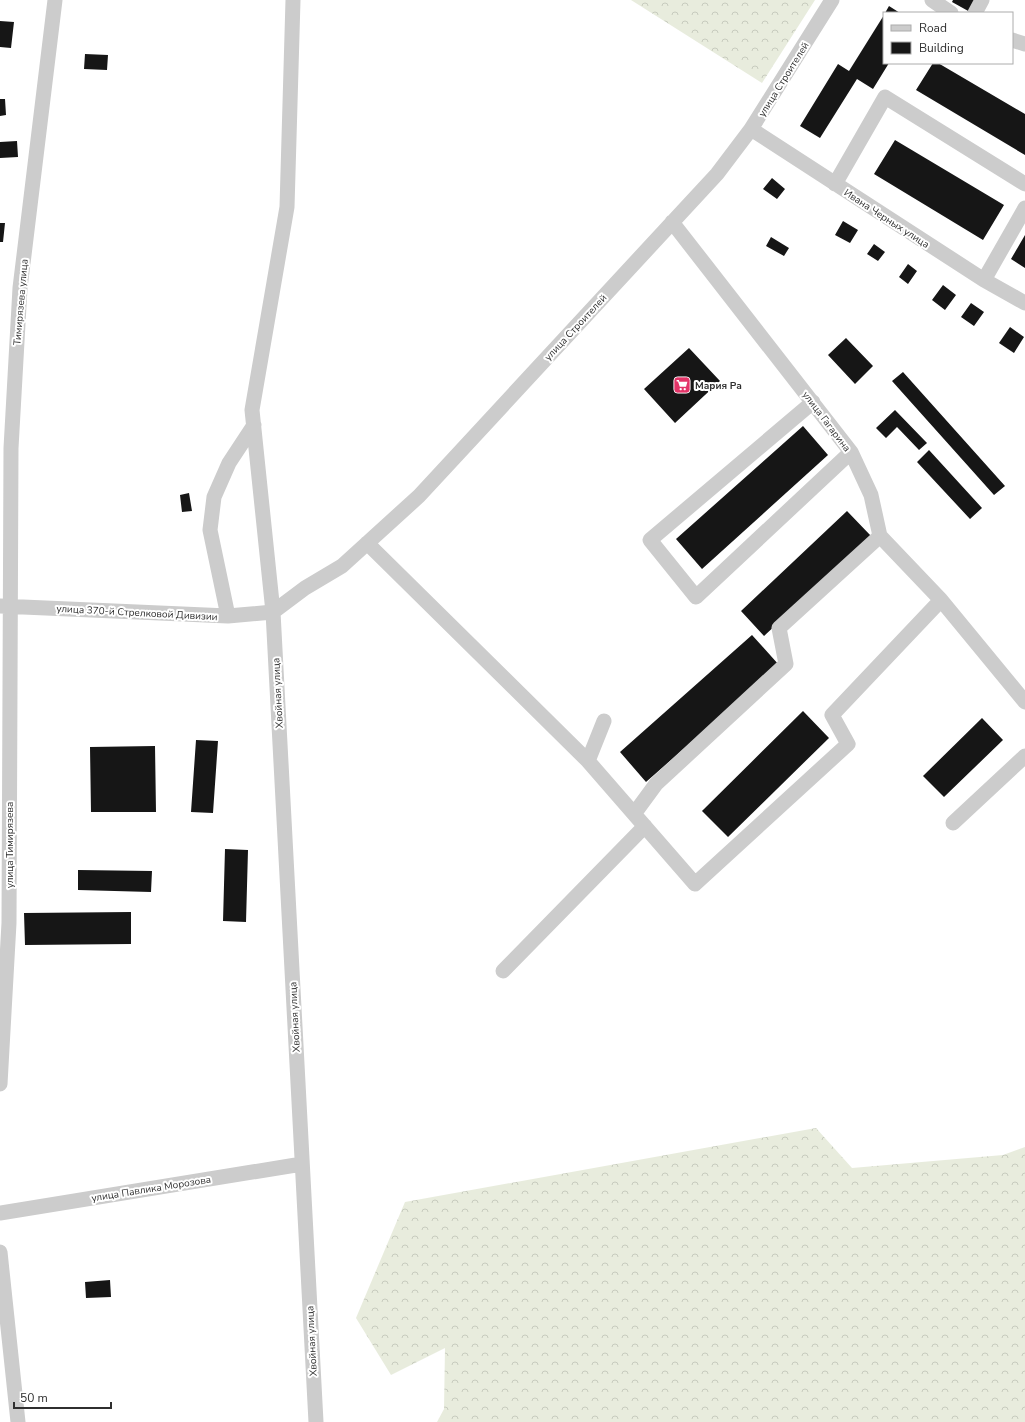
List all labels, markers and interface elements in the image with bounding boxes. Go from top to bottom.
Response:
legend [883,12,1013,64]
text: Road [919,20,947,36]
street label: улица Строителей [755,39,813,120]
text: Building [919,40,964,56]
street label: Ивана Черных улица [841,186,932,252]
street label: Тимирязева улица [10,258,32,346]
street label: улица Строителей [541,291,610,364]
supermarket icon: Мария Ра [672,375,692,395]
place label: Мария Ра [695,379,742,393]
street label: улица Гагарина [799,388,854,455]
street label: улица 370-й Стрелковой Дивизии [56,602,218,624]
street label: Хвойная улица [269,657,287,729]
street label: улица Тимирязева [3,802,17,888]
street label: Хвойная улица [286,981,304,1053]
street label: улица Павлика Морозова [90,1173,212,1205]
street label: Хвойная улица [303,1305,321,1377]
scale bar [14,1384,111,1410]
text: 50 m [20,1390,48,1406]

